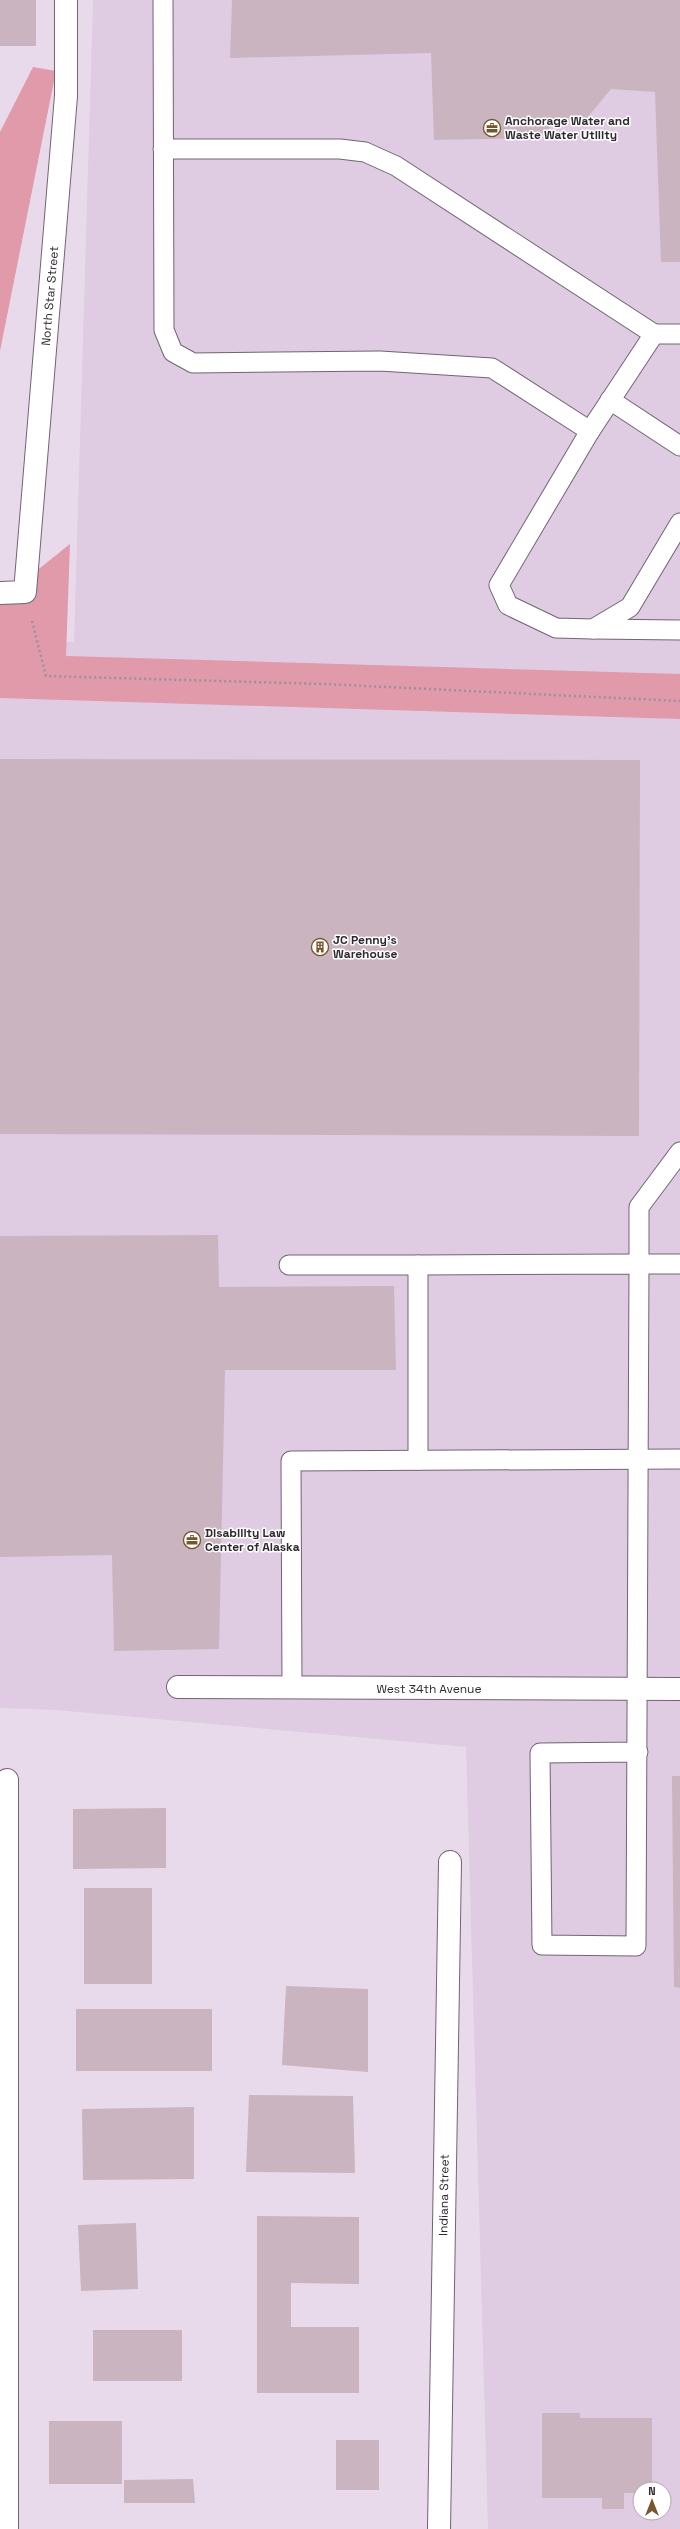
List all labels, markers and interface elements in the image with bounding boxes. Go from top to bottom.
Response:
place label: Anchorage Water and Waste Water Utility [505,113,630,143]
office icon: Anchorage Water and Waste Water Utility [482,118,502,138]
street label: North Star Street [38,246,62,346]
place label: JC Penny's Warehouse [333,932,398,962]
building icon: JC Penny's Warehouse [310,937,330,957]
place label: Disability Law Center of Alaska [205,1525,300,1555]
office icon: Disability Law Center of Alaska [182,1530,202,1550]
street label: West 34th Avenue [376,1681,482,1697]
street label: Indiana Street [435,2154,453,2236]
north arrow [632,2481,672,2521]
text: N [648,2484,656,2498]

